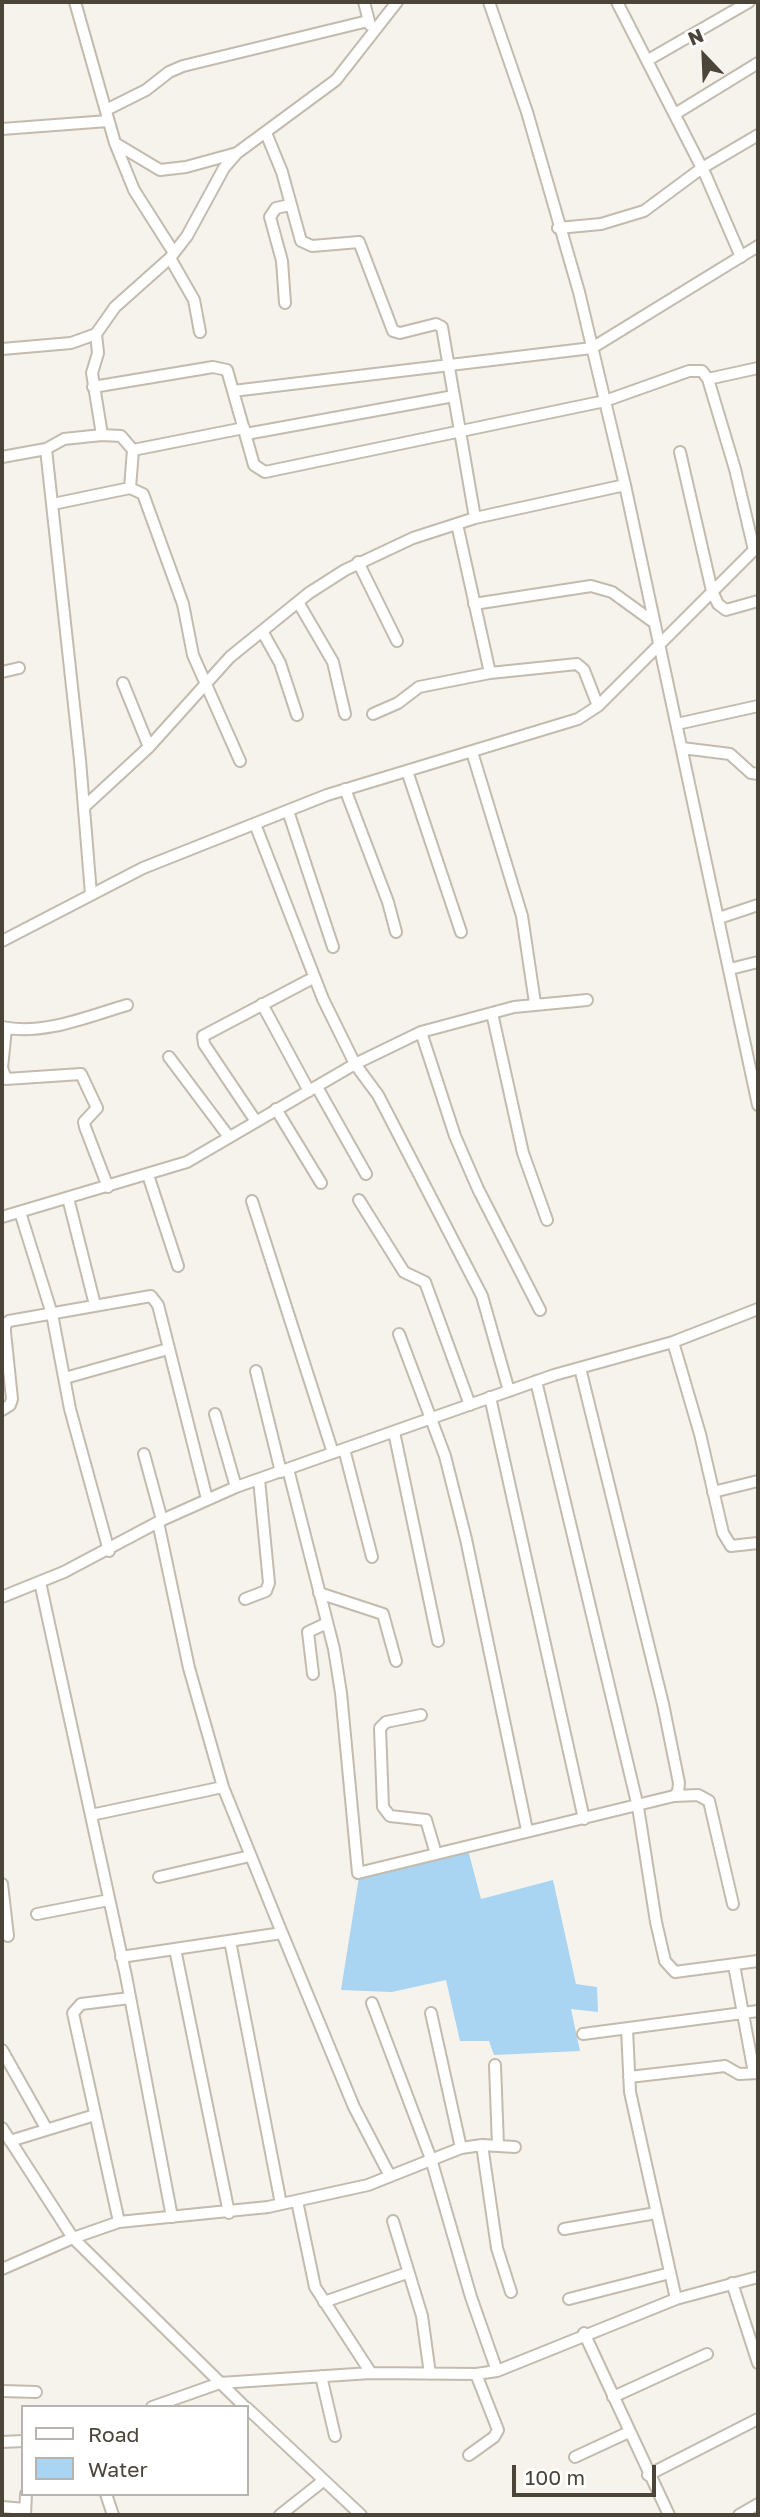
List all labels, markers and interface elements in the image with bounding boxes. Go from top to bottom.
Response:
north arrow [669,21,739,91]
text: N [684,23,707,50]
legend [21,2405,248,2496]
text: Road [88,2421,139,2447]
scale bar [515,2450,658,2494]
text: Water [88,2456,148,2482]
text: 100 m [525,2464,585,2490]

